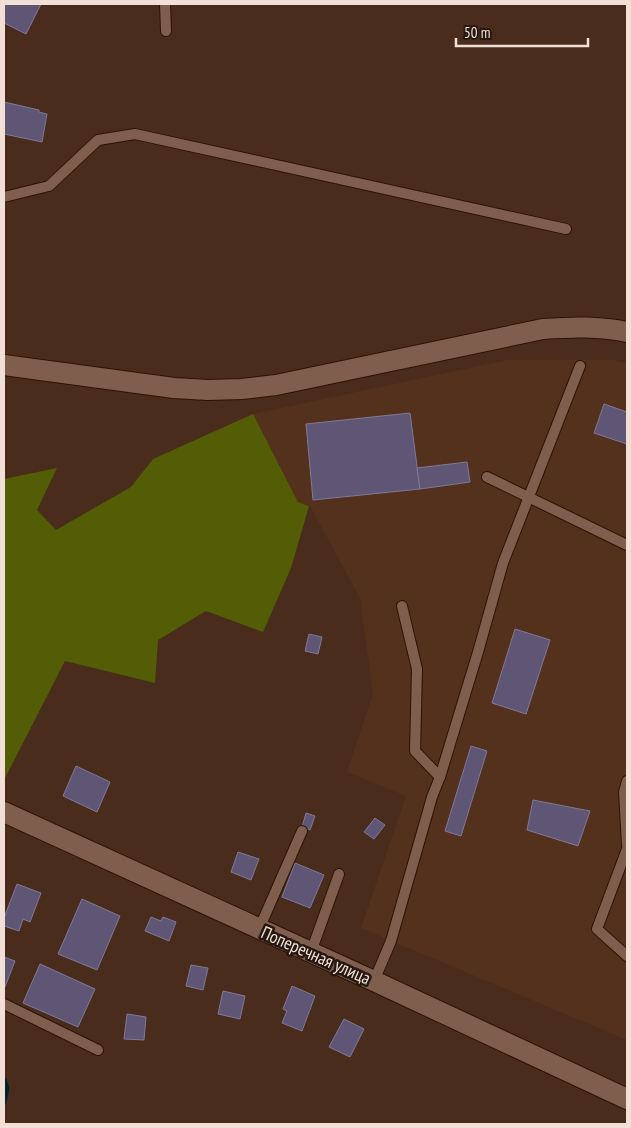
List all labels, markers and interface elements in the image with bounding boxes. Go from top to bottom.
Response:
scale bar [456,15,588,47]
text: 50 m [464,23,490,42]
street label: Поперечная улица [258,921,374,989]

